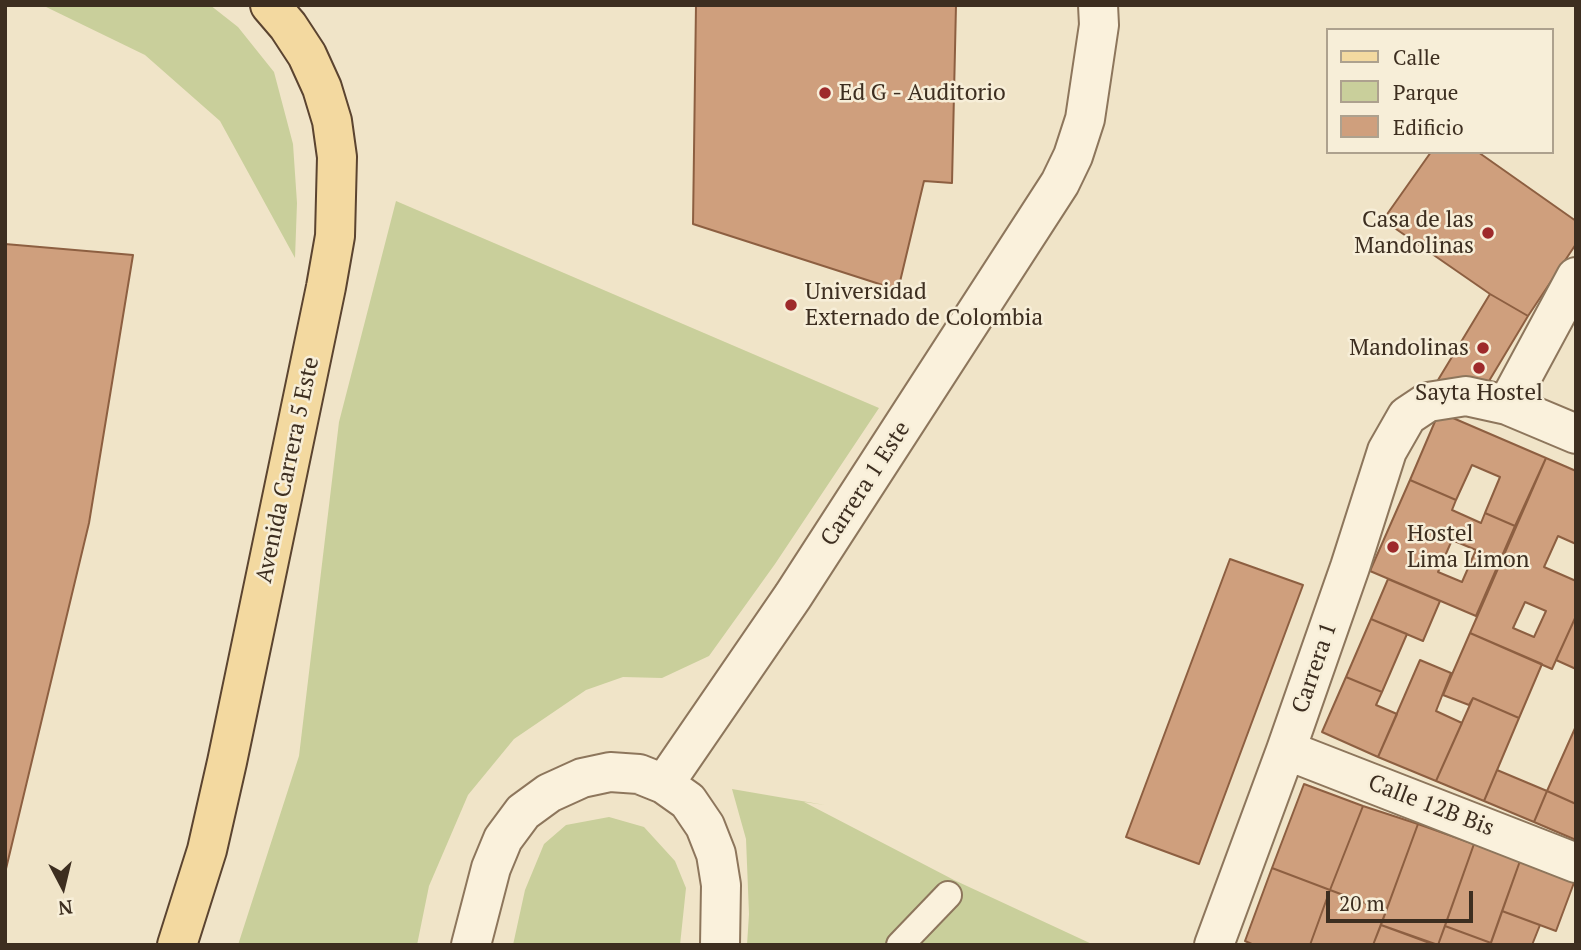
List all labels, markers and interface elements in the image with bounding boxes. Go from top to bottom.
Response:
legend [1326,28,1553,154]
text: Calle [1393,43,1440,71]
text: Parque [1393,78,1458,106]
place label: Ed G - Auditorio [839,79,1006,107]
marker: Ed G - Auditorio [817,85,833,101]
text: Edificio [1393,113,1464,141]
place label: Casa de las Mandolinas [1354,206,1474,260]
marker: Casa de las Mandolinas [1480,225,1496,241]
place label: Universidad Externado de Colombia [805,278,1043,332]
marker: Universidad Externado de Colombia [783,297,799,313]
place label: Mandolinas [1349,334,1469,362]
marker: Mandolinas [1475,340,1491,356]
street label: Avenida Carrera 5 Este [251,354,325,586]
marker: Sayta Hostel [1471,360,1487,376]
place label: Sayta Hostel [1415,379,1543,407]
street label: Carrera 1 Este [815,417,917,551]
place label: Hostel Lima Limon [1407,520,1529,574]
marker: Hostel Lima Limon [1385,539,1401,555]
street label: Carrera 1 [1287,619,1343,717]
street label: Calle 12B Bis [1364,769,1498,843]
north arrow [28,852,98,922]
scale bar [1329,876,1476,920]
text: 20 m [1339,889,1385,917]
text: N [57,895,74,922]

